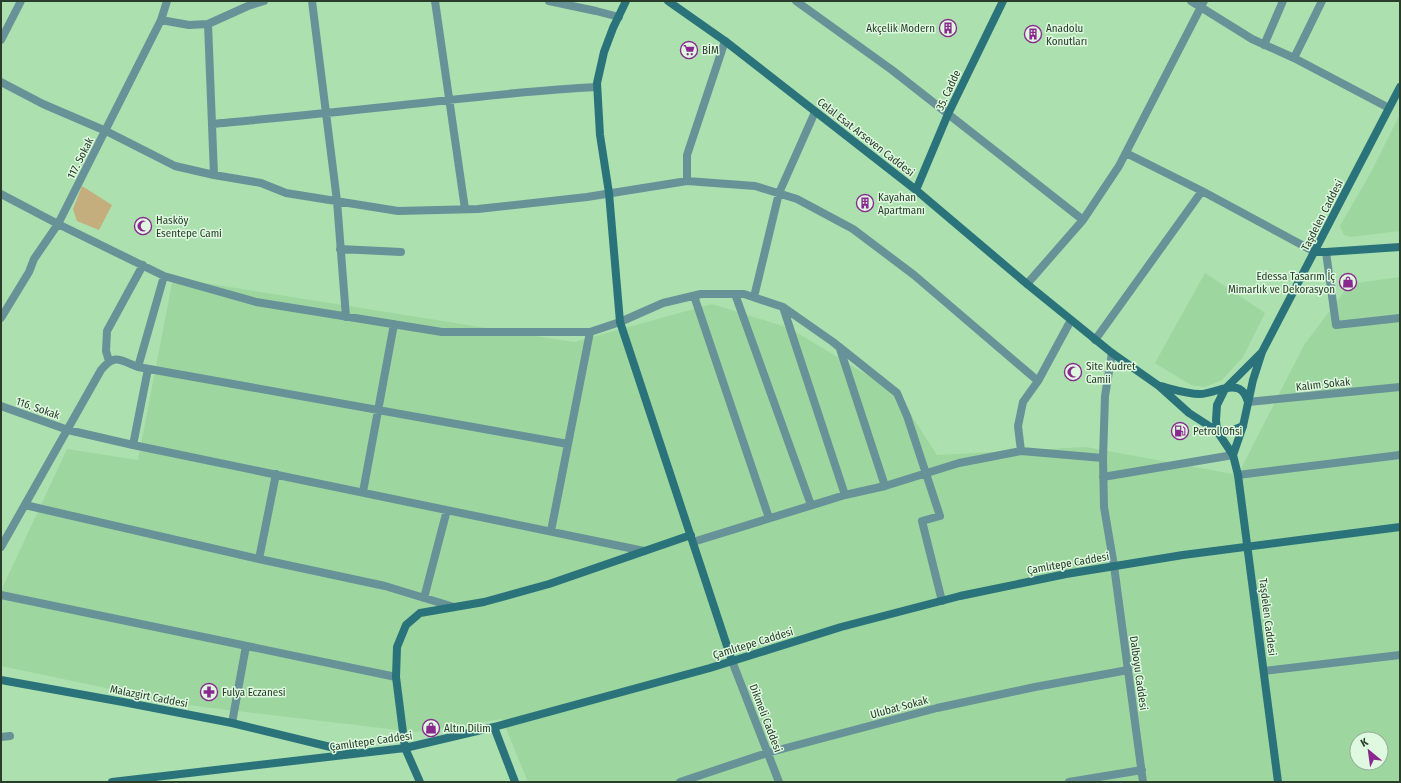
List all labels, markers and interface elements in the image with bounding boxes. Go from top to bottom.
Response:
building icon: Akçelik Modern [938,18,958,38]
place label: Akçelik Modern [866,22,935,35]
place label: Anadolu Konutları [1046,22,1087,48]
building icon: Anadolu Konutları [1023,24,1043,44]
supermarket icon: BİM [679,40,699,60]
place label: BİM [702,43,719,57]
street label: 35. Cadde [933,68,963,112]
street label: Celal Esat Arseven Caddesi [815,95,917,179]
street label: 117. Sokak [65,135,97,181]
street label: Taşdelen Caddesi [1299,177,1346,253]
place label: Kayahan Apartmanı [878,191,925,217]
building icon: Kayahan Apartmanı [855,193,875,213]
place label: Hasköy Esentepe Cami [156,214,222,240]
mosque icon: Hasköy Esentepe Cami [133,216,153,236]
place label: Edessa Tasarım İç Mimarlık ve Dekorasyon [1228,269,1335,296]
shop icon: Edessa Tasarım İç Mimarlık ve Dekorasyon [1338,272,1358,292]
place label: Site Kudret Camii [1086,360,1136,386]
mosque icon: Site Kudret Camii [1063,362,1083,382]
street label: Kalım Sokak [1295,375,1352,394]
street label: 116. Sokak [14,395,62,422]
fuel station icon: Petrol Ofisi [1170,421,1190,441]
place label: Petrol Ofisi [1193,425,1243,438]
street label: Çamlıtepe Caddesi [1026,550,1110,577]
street label: Taşdelen Caddesi [1256,577,1279,657]
street label: Çamlıtepe Caddesi [711,625,795,662]
street label: Dalboyu Caddesi [1127,635,1150,711]
pharmacy icon: Fulya Eczanesi [199,682,219,702]
street label: Dikmeli Caddesi [747,682,785,754]
street label: Malazgirt Caddesi [109,683,189,710]
place label: Fulya Eczanesi [222,686,286,699]
street label: Ulubat Sokak [869,693,930,721]
shop icon: Altın Dilim [421,718,441,738]
place label: Altın Dilim [444,722,491,735]
street label: Çamlıtepe Caddesi [329,729,413,754]
north arrow [1349,731,1389,771]
text: K [1358,735,1371,750]

